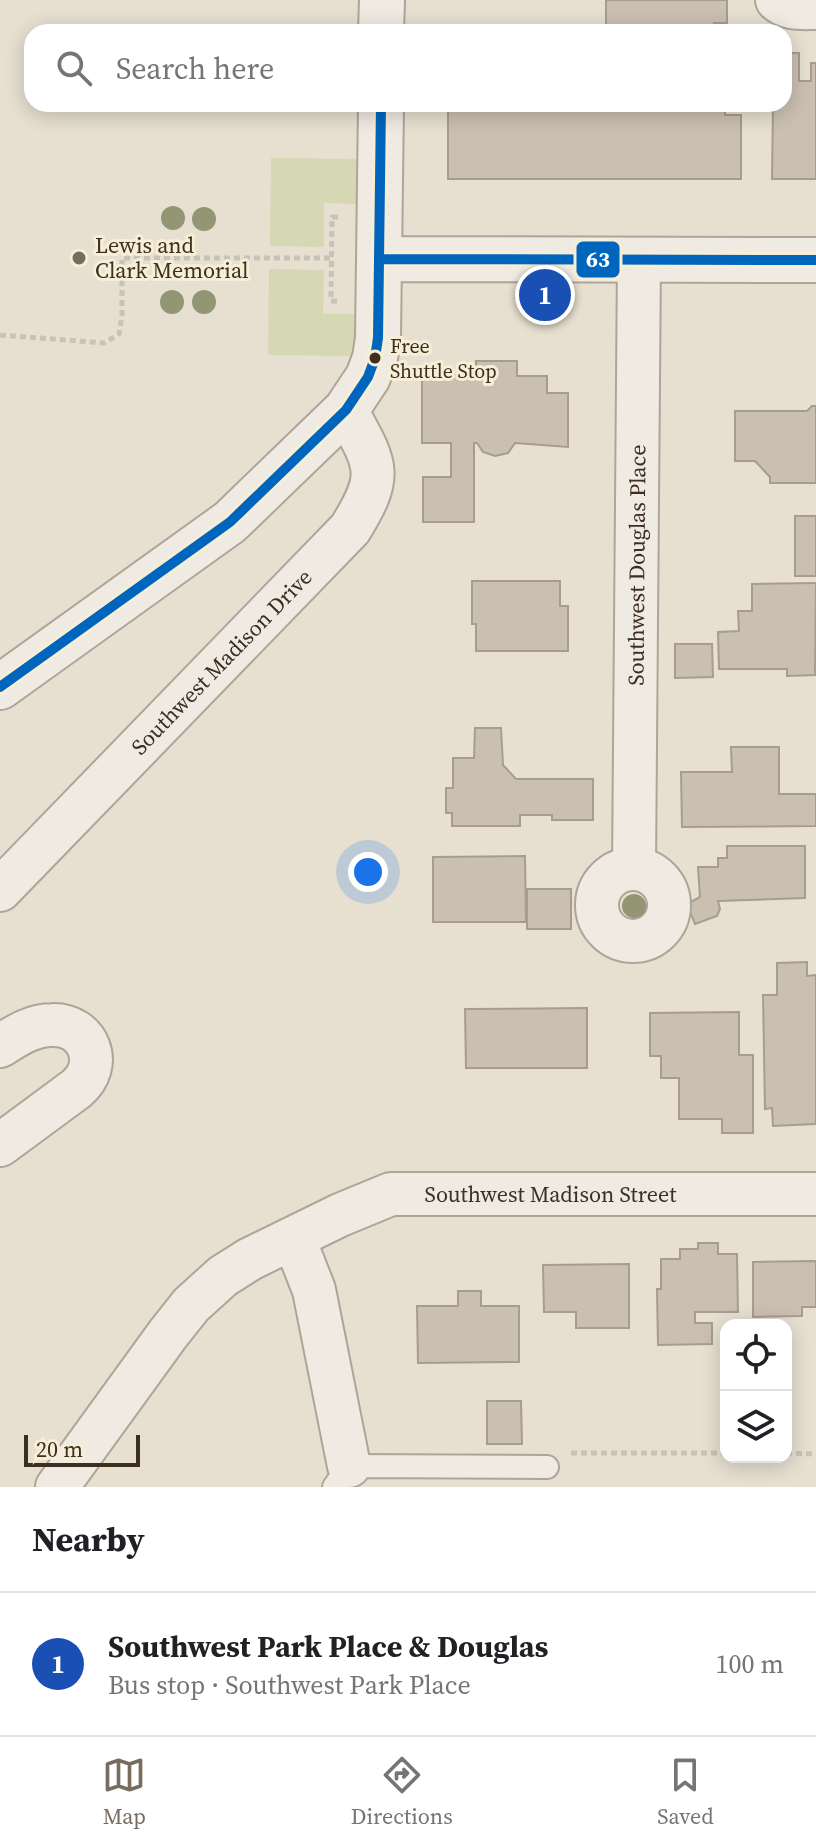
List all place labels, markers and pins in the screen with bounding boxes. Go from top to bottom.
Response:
place label: Lewis and Clark Memorial [95,230,249,285]
marker: Lewis and Clark Memorial [70,249,88,267]
pin: 1 [519,265,571,325]
place label: Free Shuttle Stop [390,332,497,385]
marker: Free Shuttle Stop [367,350,383,366]

